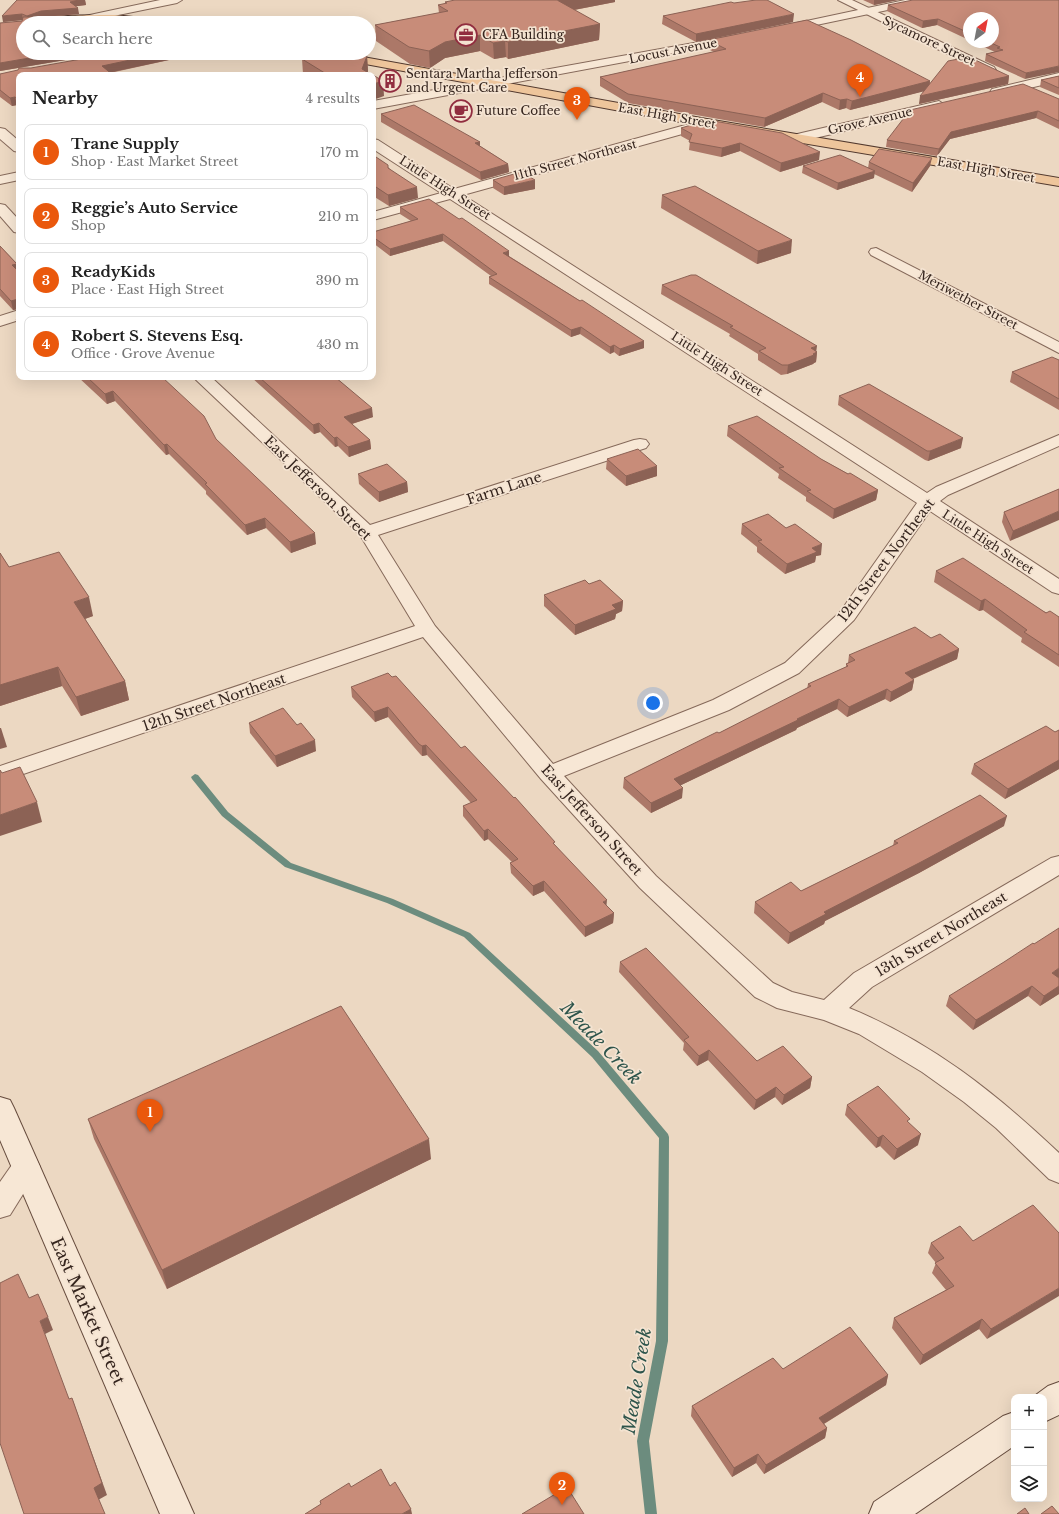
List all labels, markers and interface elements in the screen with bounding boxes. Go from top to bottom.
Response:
street label: Sycamore Street [880,12,978,69]
north arrow [963,12,999,48]
search box [16,16,376,60]
office icon: CFA Building [453,22,479,48]
icon: search [30,27,52,49]
place label: CFA Building [482,27,565,42]
text: Search here [62,29,153,48]
street label: Locust Avenue [627,35,718,66]
pin: 4 [847,64,873,97]
place label: Sentara Martha Jefferson and Urgent Care [406,66,558,95]
building icon: Sentara Martha Jefferson and Urgent Care [377,68,403,94]
pin: 3 [564,87,590,120]
text: Nearby [32,88,98,109]
text: 4 results [306,90,360,107]
cafe icon: Future Coffee [448,98,474,124]
street label: East High Street [617,100,718,132]
place label: Future Coffee [476,103,561,118]
street label: Grove Avenue [826,103,914,138]
text: Trane Supply [71,134,179,153]
street label: 11th Street Northeast [512,136,638,183]
text: 1 [43,144,49,161]
text: 170 m [320,144,359,161]
street label: Little High Street [397,152,494,223]
text: Shop · East Market Street [71,153,238,170]
street label: East High Street [936,154,1037,186]
text: Reggie’s Auto Service [71,198,238,217]
text: 2 [42,208,50,225]
text: 210 m [318,208,359,225]
text: Shop [71,217,106,234]
text: ReadyKids [71,262,155,281]
street label: Meriwether Street [916,267,1021,332]
text: 3 [42,272,50,289]
text: 390 m [316,272,359,289]
text: Place · East High Street [71,281,224,298]
text: Robert S. Stevens Esq. [71,326,243,345]
street label: Little High Street [669,328,766,399]
text: 4 [42,336,50,353]
text: 430 m [316,336,359,353]
text: Office · Grove Avenue [71,345,215,362]
street label: East Jefferson Street [260,432,376,545]
street label: Farm Lane [464,467,544,509]
street label: 12th Street Northeast [834,494,939,625]
street label: Little High Street [940,506,1037,577]
street label: 12th Street Northeast [140,669,289,735]
your location [643,693,663,713]
street label: East Jefferson Street [538,761,647,880]
street label: 13th Street Northeast [872,887,1011,980]
water label: Meade Creek [555,996,646,1089]
pin: 1 [137,1099,163,1132]
street label: East Market Street [46,1234,130,1389]
water label: Meade Creek [618,1327,656,1436]
map controls [1011,1394,1047,1502]
button: + [1011,1394,1047,1430]
button: − [1011,1430,1047,1466]
button: layers [1011,1466,1047,1502]
pin: 2 [549,1472,575,1505]

